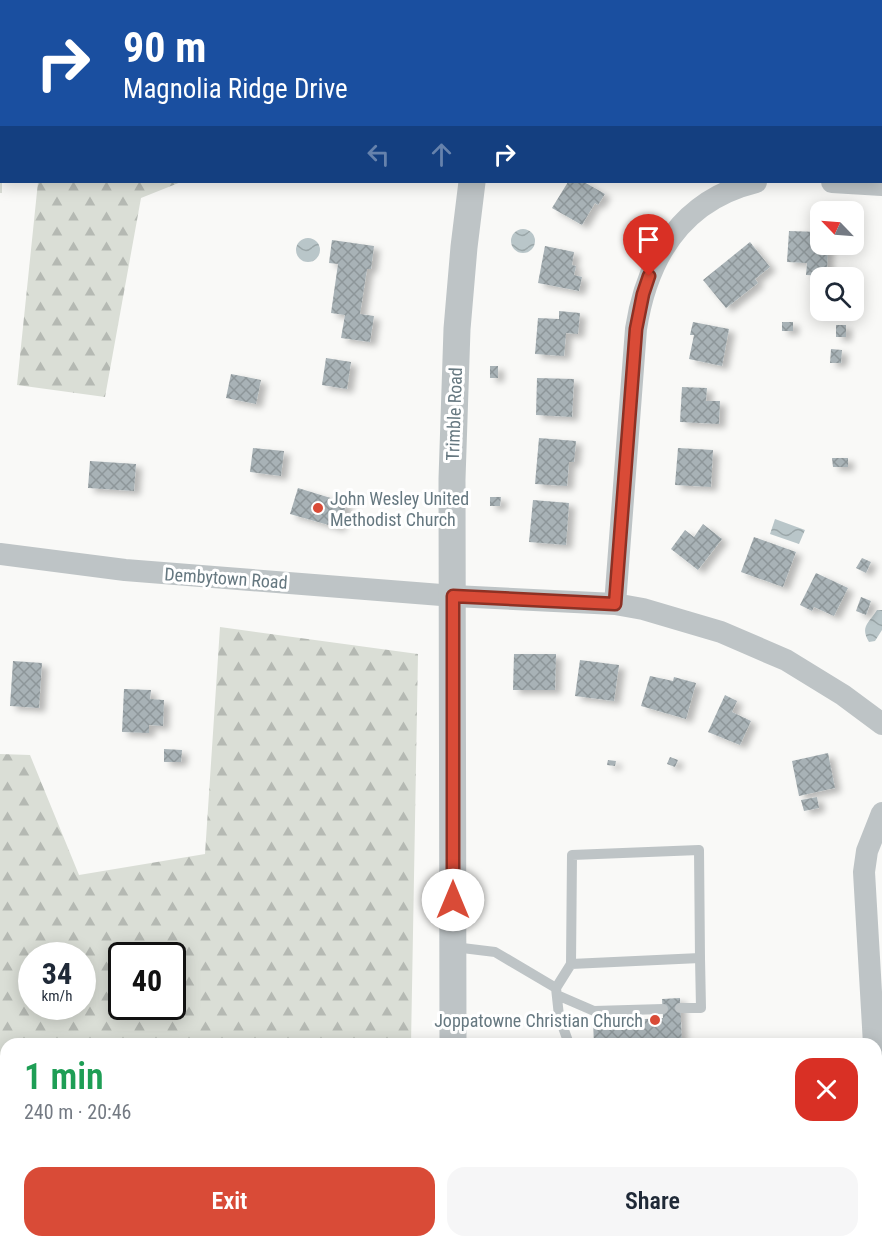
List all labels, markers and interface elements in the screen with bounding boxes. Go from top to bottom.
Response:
text: 90 m [123,23,206,72]
icon: right [24,24,102,102]
text: Magnolia Ridge Drive [123,73,348,105]
icon: left [362,138,395,171]
icon: ahead [425,138,458,171]
icon: right [488,138,521,171]
north arrow [810,201,864,255]
map controls [810,201,864,321]
pin [623,214,674,276]
icon: arrive [632,223,665,256]
button: search [810,267,864,321]
street label: Trimble Road [442,367,466,461]
place label: John Wesley United Methodist Church [330,488,469,530]
marker: John Wesley United Methodist Church [311,501,325,515]
street label: Dembytown Road [164,563,288,593]
position arrow [421,868,485,932]
speed limit sign: 40 [108,942,186,1020]
text: 34 [42,956,72,991]
text: km/h [42,987,72,1005]
place label: Joppatowne Christian Church [434,1010,643,1031]
marker: Joppatowne Christian Church [648,1013,662,1027]
text: 1 min [24,1056,104,1098]
button: close [795,1058,858,1121]
text: 240 m · 20:46 [24,1100,131,1124]
button: Exit [24,1167,435,1236]
button: Share [447,1167,858,1236]

